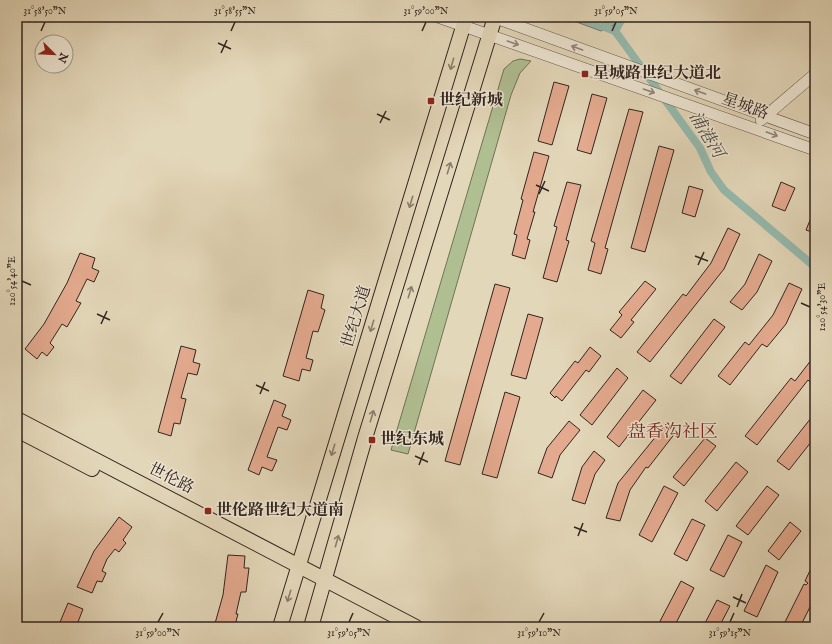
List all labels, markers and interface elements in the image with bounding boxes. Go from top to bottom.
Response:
text: 31°58'50"N [23,5,67,18]
text: 31°58'55"N [214,5,256,18]
text: 31°59'00"N [404,5,449,18]
text: 31°59'05"N [594,5,638,18]
north arrow [34,34,74,74]
one-way arrow [507,40,520,47]
one-way arrow [572,43,584,51]
text: N [54,50,71,65]
one-way arrow [448,57,455,70]
place label: 星城路世纪大道北 [593,64,721,84]
marker: 星城路世纪大道北 [580,69,590,79]
one-way arrow [643,87,655,95]
one-way arrow [693,88,706,95]
street label: 星城路 [719,89,771,125]
place label: 世纪新城 [439,91,503,111]
marker: 世纪新城 [426,96,436,106]
water label: 浦港河 [684,108,730,165]
one-way arrow [765,130,777,138]
one-way arrow [446,161,453,174]
one-way arrow [406,195,414,207]
text: 120°54'40"E [6,256,19,306]
street label: 世纪大道 [338,283,376,351]
text: 120°54'30"E [816,283,829,331]
one-way arrow [407,286,415,298]
one-way arrow [368,319,375,332]
one-way arrow [369,410,376,423]
district label: 盘香沟社区 [628,421,718,444]
place label: 世纪东城 [380,430,444,450]
marker: 世纪东城 [367,435,377,445]
one-way arrow [329,444,337,456]
street label: 世伦路 [145,459,197,499]
place label: 世伦路世纪大道南 [216,501,344,521]
marker: 世伦路世纪大道南 [203,506,213,516]
one-way arrow [333,535,341,548]
one-way arrow [285,589,292,602]
text: 31°59'00"N [136,627,181,640]
text: 31°59'05"N [327,627,371,640]
text: 31°59'10"N [517,627,561,640]
text: 31°59'15"N [709,627,752,640]

